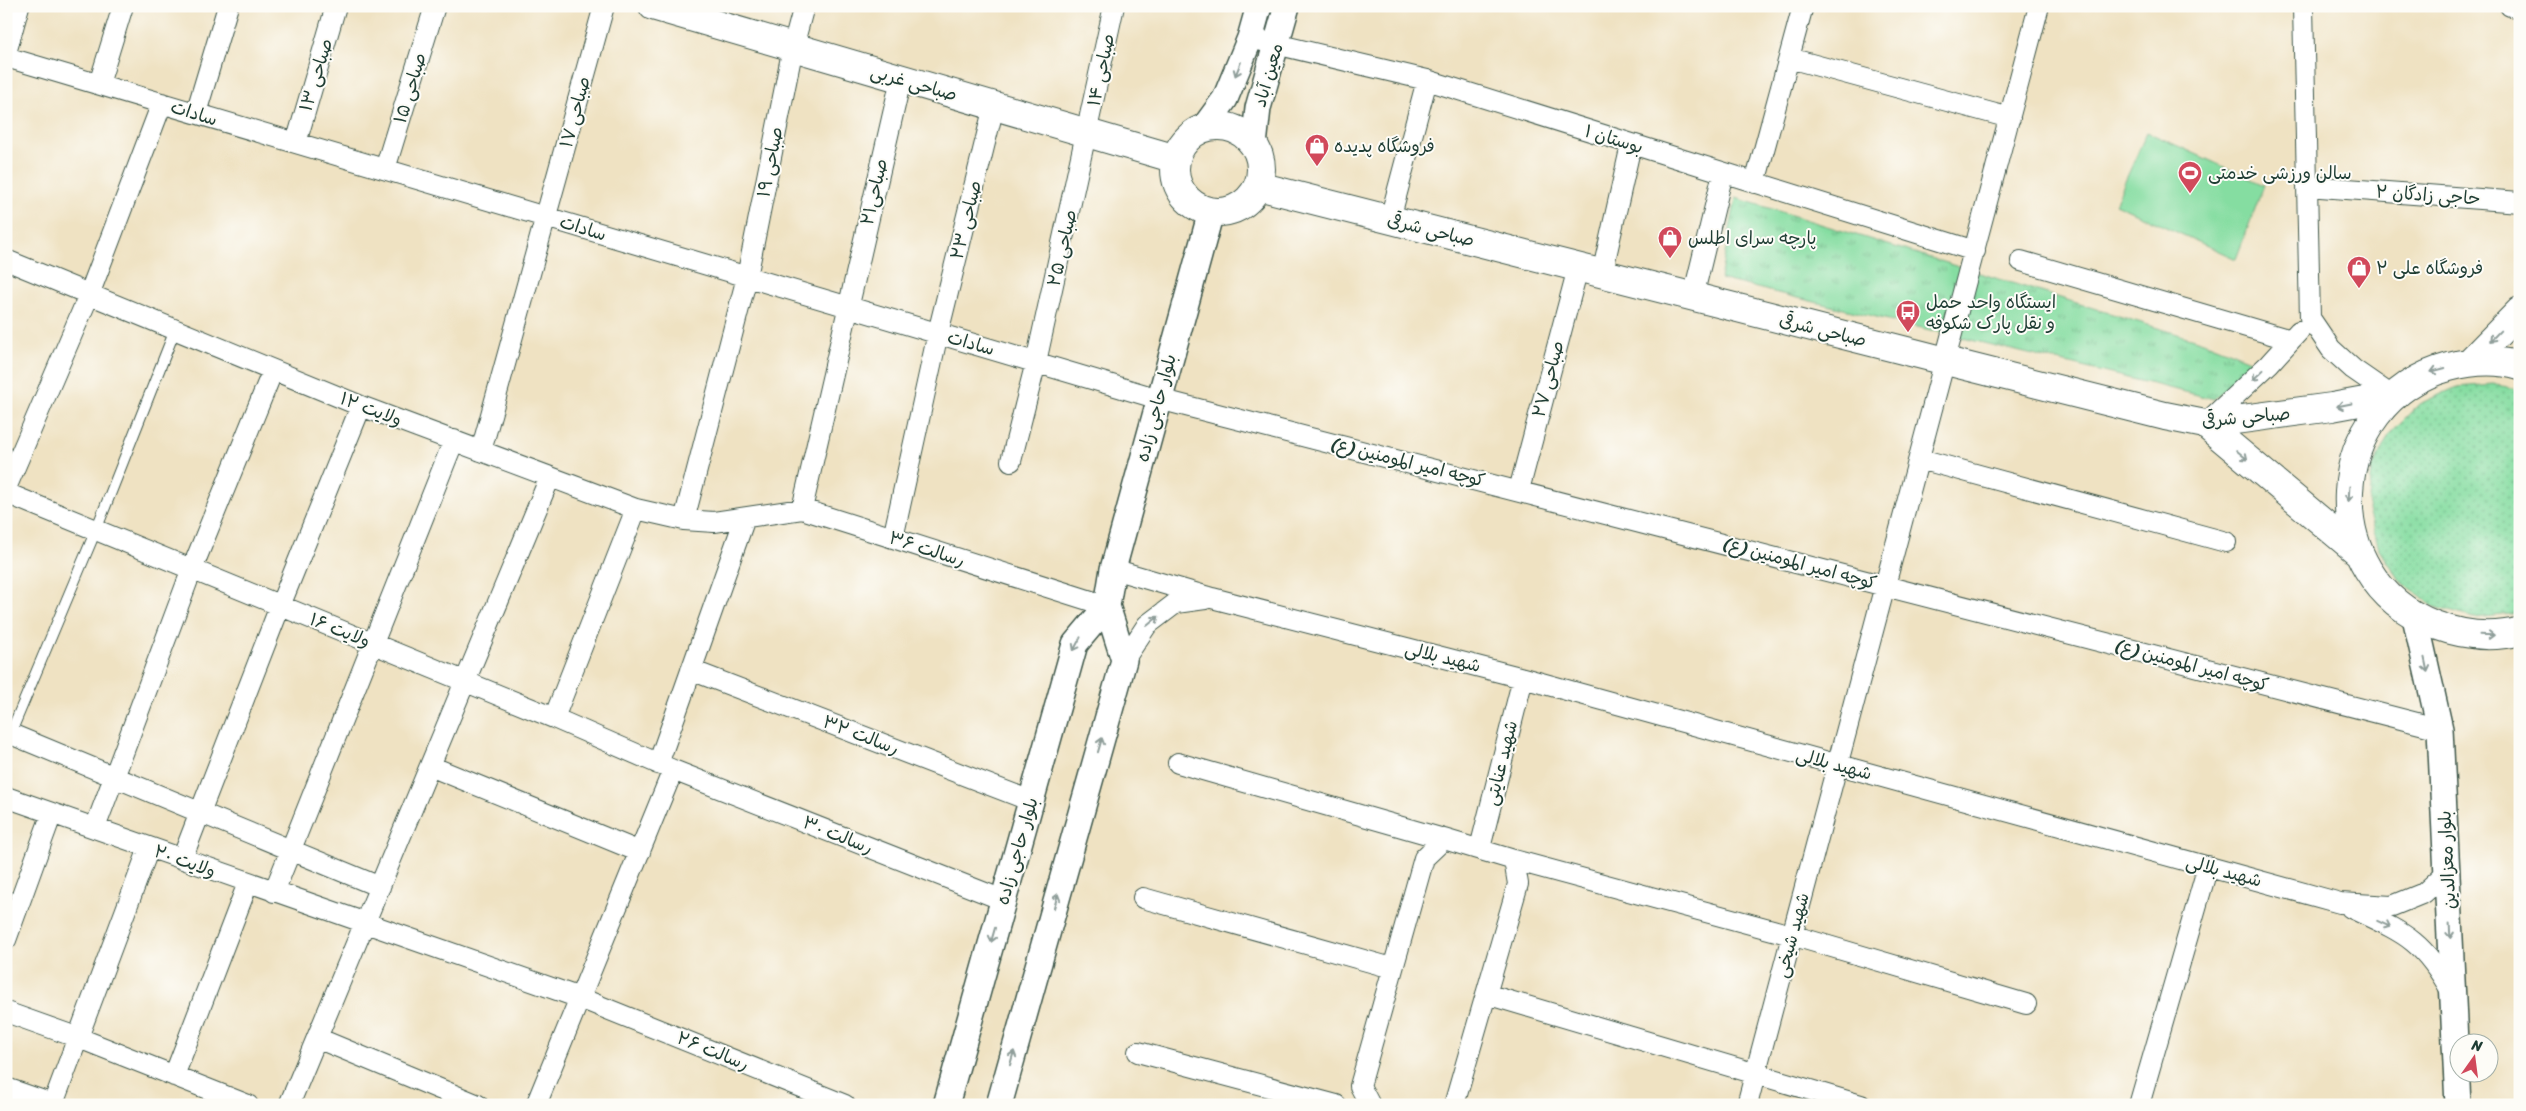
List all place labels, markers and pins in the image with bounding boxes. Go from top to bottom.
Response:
place label: فروشگاه پدیده [1334,130,1435,162]
shop icon: فروشگاه پدیده [1304,133,1330,167]
place label: سالن ورزشی خدمتی [2208,157,2352,189]
sports icon: سالن ورزشی خدمتی [2177,160,2203,194]
place label: پارچه سرای اطلس [1688,222,1817,254]
shop icon: پارچه سرای اطلس [1657,225,1683,259]
place label: فروشگاه علی ۲ [2376,252,2483,284]
shop icon: فروشگاه علی ۲ [2346,255,2372,289]
place label: ایستگاه واحد حمل و نقل پارک شکوفه [1926,286,2056,339]
bus stop icon: ایستگاه واحد حمل و نقل پارک شکوفه [1895,299,1921,333]

